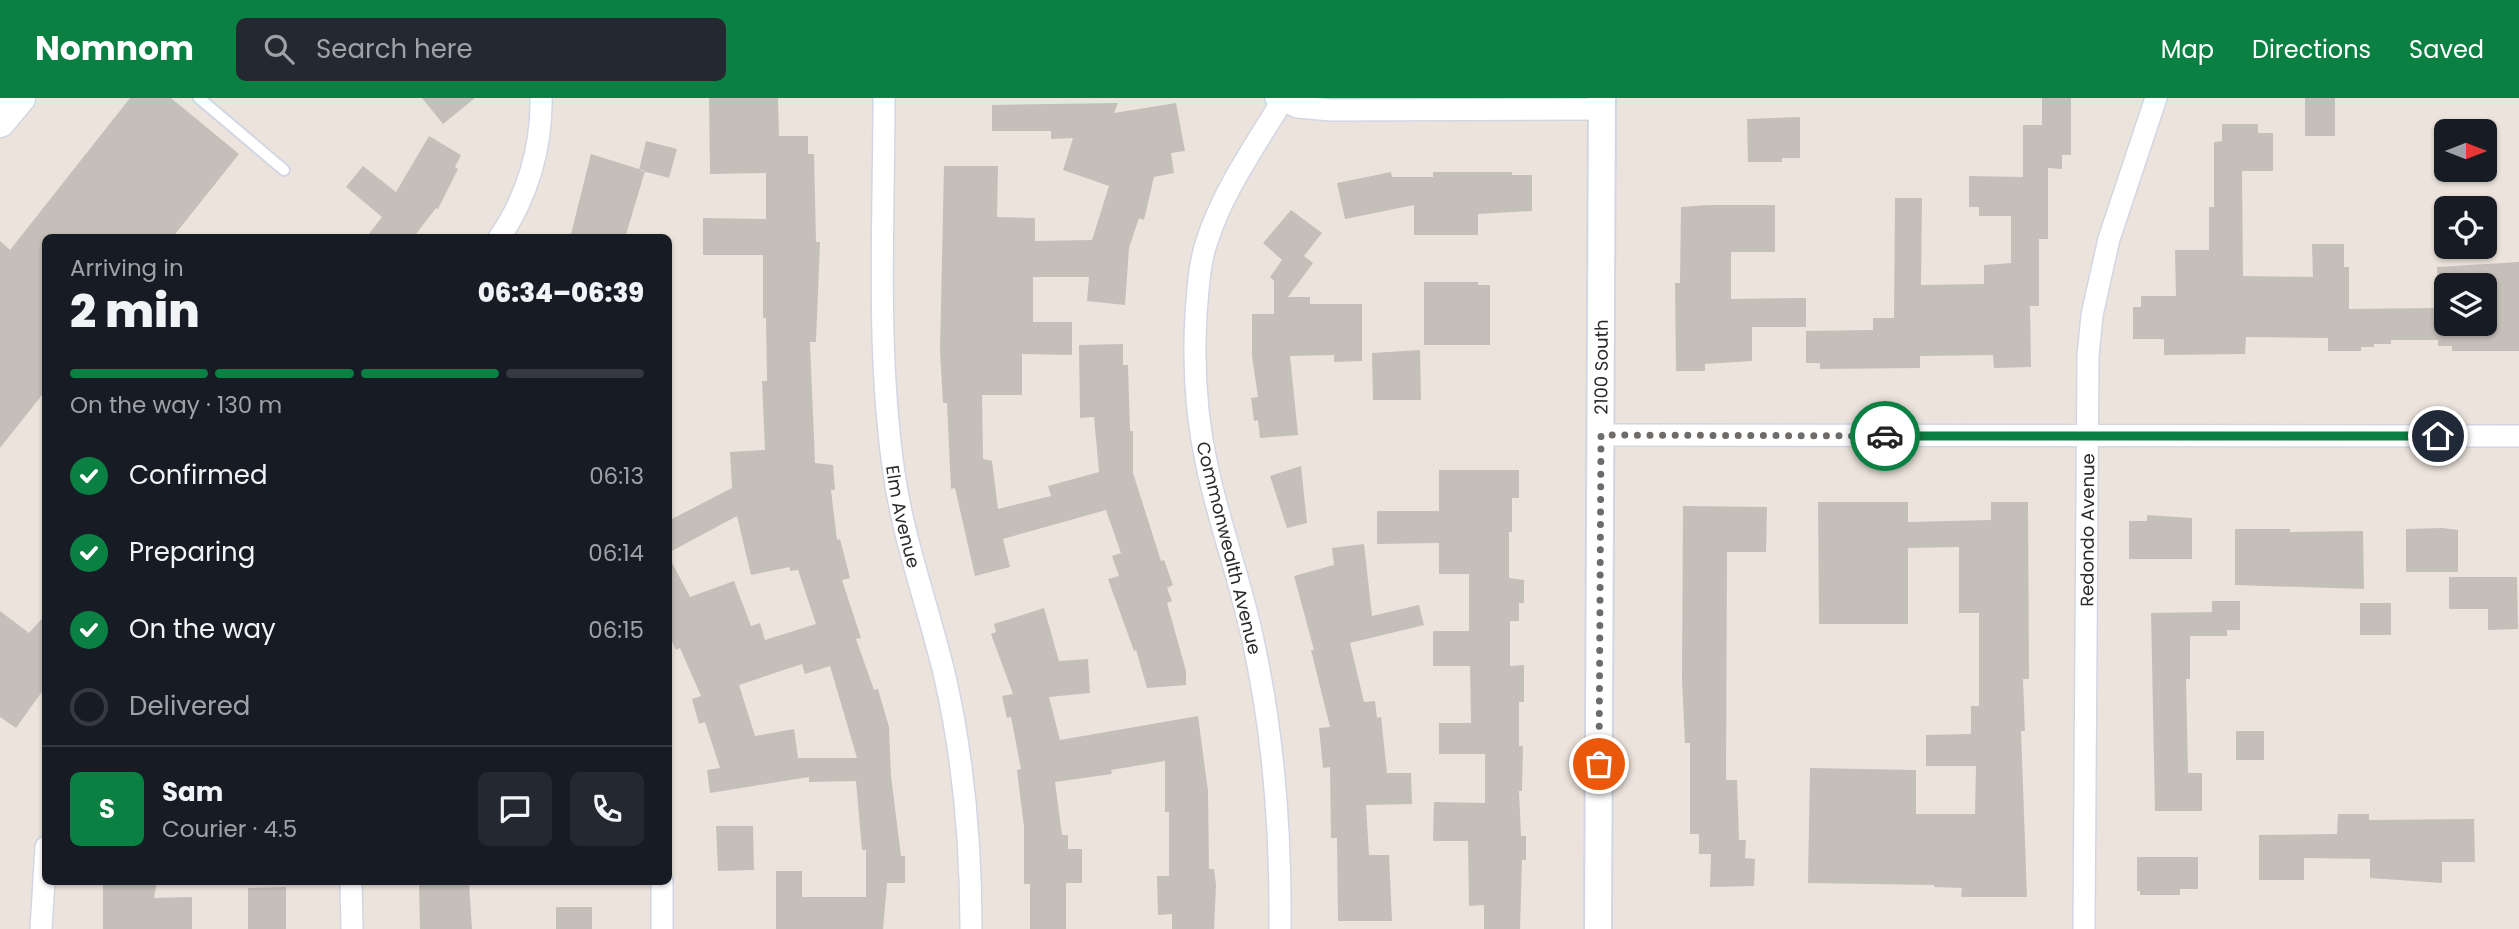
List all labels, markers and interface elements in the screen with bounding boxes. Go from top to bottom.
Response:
search box [236,18,726,81]
text: Nomnom [35,25,194,72]
icon: search [260,30,298,68]
text: Search here [316,31,473,67]
text: Map [2161,33,2214,66]
text: Directions [2252,33,2371,66]
text: Saved [2409,33,2484,66]
north arrow [2434,119,2497,182]
map controls [2434,119,2497,336]
button: locate [2434,196,2497,259]
text: Arriving in [70,252,184,284]
button: layers [2434,273,2497,336]
text: 06:34–06:39 [478,275,644,311]
text: 2 min [70,279,200,343]
street label: 2100 South [1588,319,1613,415]
text: On the way · 130 m [70,389,282,421]
courier [1850,401,1920,471]
pin [2408,406,2468,466]
icon: car [1866,417,1904,455]
icon: home [2419,417,2457,455]
street label: Commonwealth Avenue [1190,439,1268,657]
street label: Redondo Avenue [2074,453,2100,607]
icon: check [70,457,108,495]
text: Confirmed [129,457,267,493]
text: 06:13 [589,460,644,492]
street label: Elm Avenue [881,463,927,571]
icon: check [70,534,108,572]
text: Preparing [129,534,255,570]
text: 06:14 [588,537,644,569]
icon: check [70,611,108,649]
text: On the way [129,611,276,647]
text: 06:15 [588,614,644,646]
text: Delivered [129,688,250,724]
pin [1569,734,1629,794]
icon: bag [1580,745,1618,783]
button: chat [478,772,552,846]
button: phone [570,772,644,846]
text: Sam [162,774,223,810]
text: S [99,791,115,827]
text: Courier · 4.5 [162,813,297,845]

